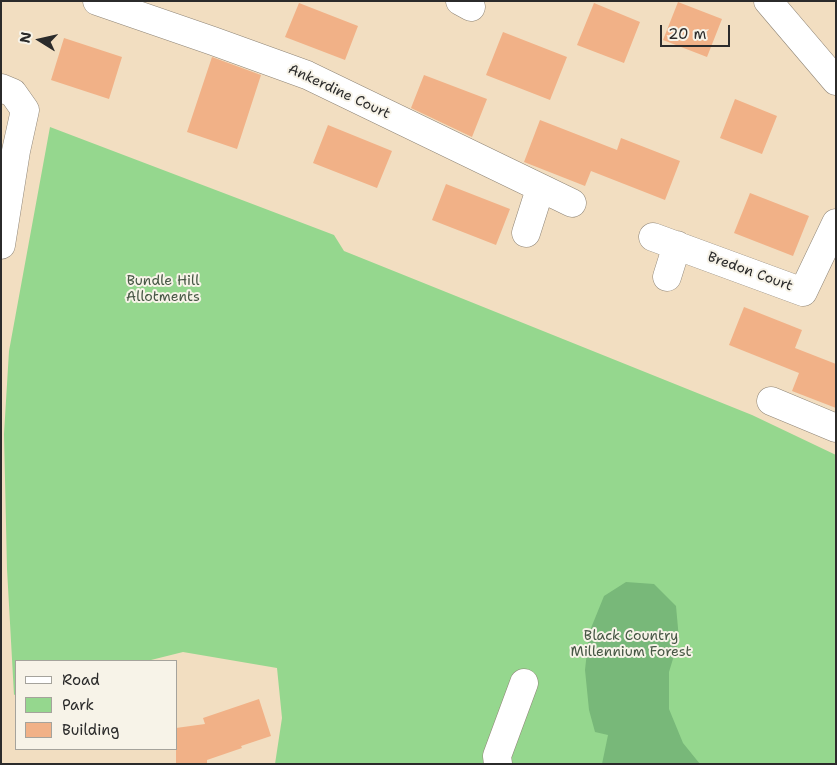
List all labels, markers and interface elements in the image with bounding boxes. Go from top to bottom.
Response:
north arrow [15,15,65,65]
scale bar [662,15,732,47]
text: 20 m [668,24,707,44]
text: N [15,30,35,44]
street label: Ankerdine Court [285,61,393,123]
street label: Bredon Court [705,249,795,295]
park label: Bundle Hill Allotments [126,273,200,306]
park label: Black Country Millennium Forest [570,628,692,660]
legend [15,660,178,750]
text: Road [62,670,100,690]
text: Park [62,695,94,715]
text: Building [62,720,119,740]

